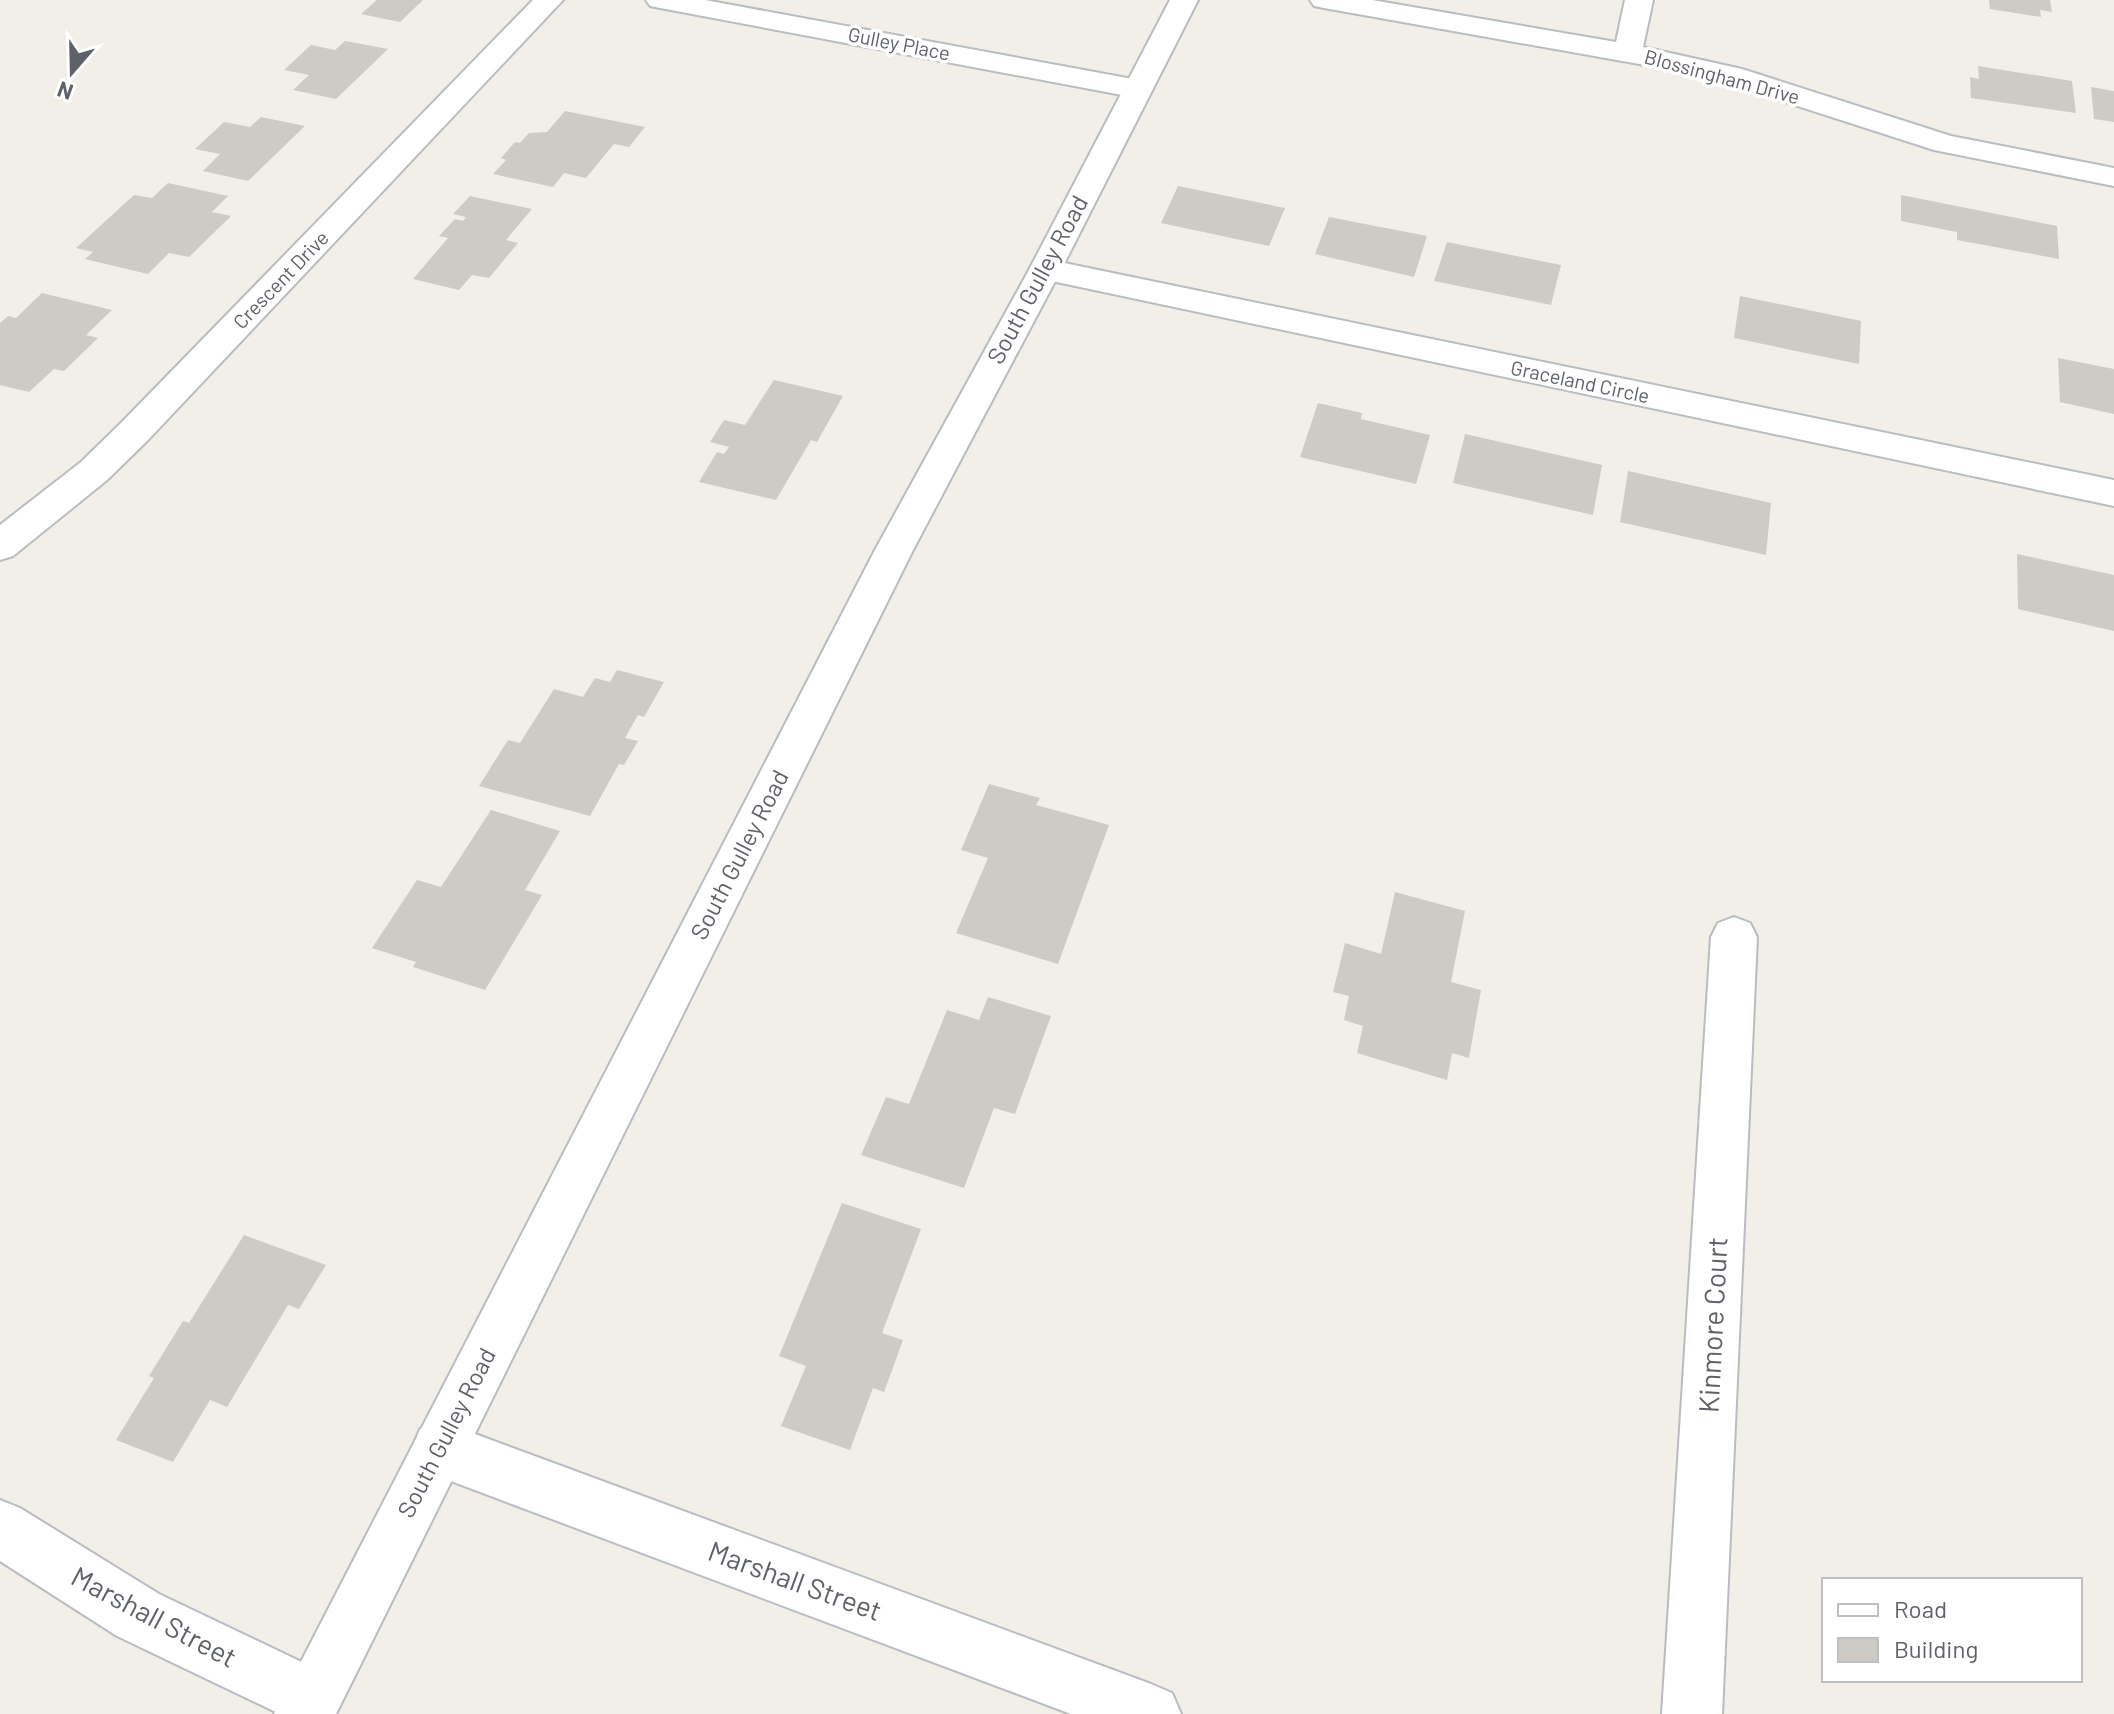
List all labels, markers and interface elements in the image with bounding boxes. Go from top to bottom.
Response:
street label: Gulley Place [846,21,952,65]
north arrow [32,32,112,112]
street label: Blossingham Drive [1642,44,1802,108]
text: N [53,77,76,106]
street label: South Gulley Road [980,190,1093,368]
street label: Crescent Drive [228,225,333,333]
street label: Graceland Circle [1509,355,1652,407]
street label: South Gulley Road [683,765,794,944]
street label: Kinmore Court [1690,1236,1734,1414]
street label: South Gulley Road [390,1343,501,1522]
street label: Marshall Street [704,1533,887,1627]
street label: Marshall Street [66,1558,243,1674]
legend [1822,1578,2082,1682]
text: Road [1894,1594,1947,1623]
text: Building [1894,1634,1978,1663]

